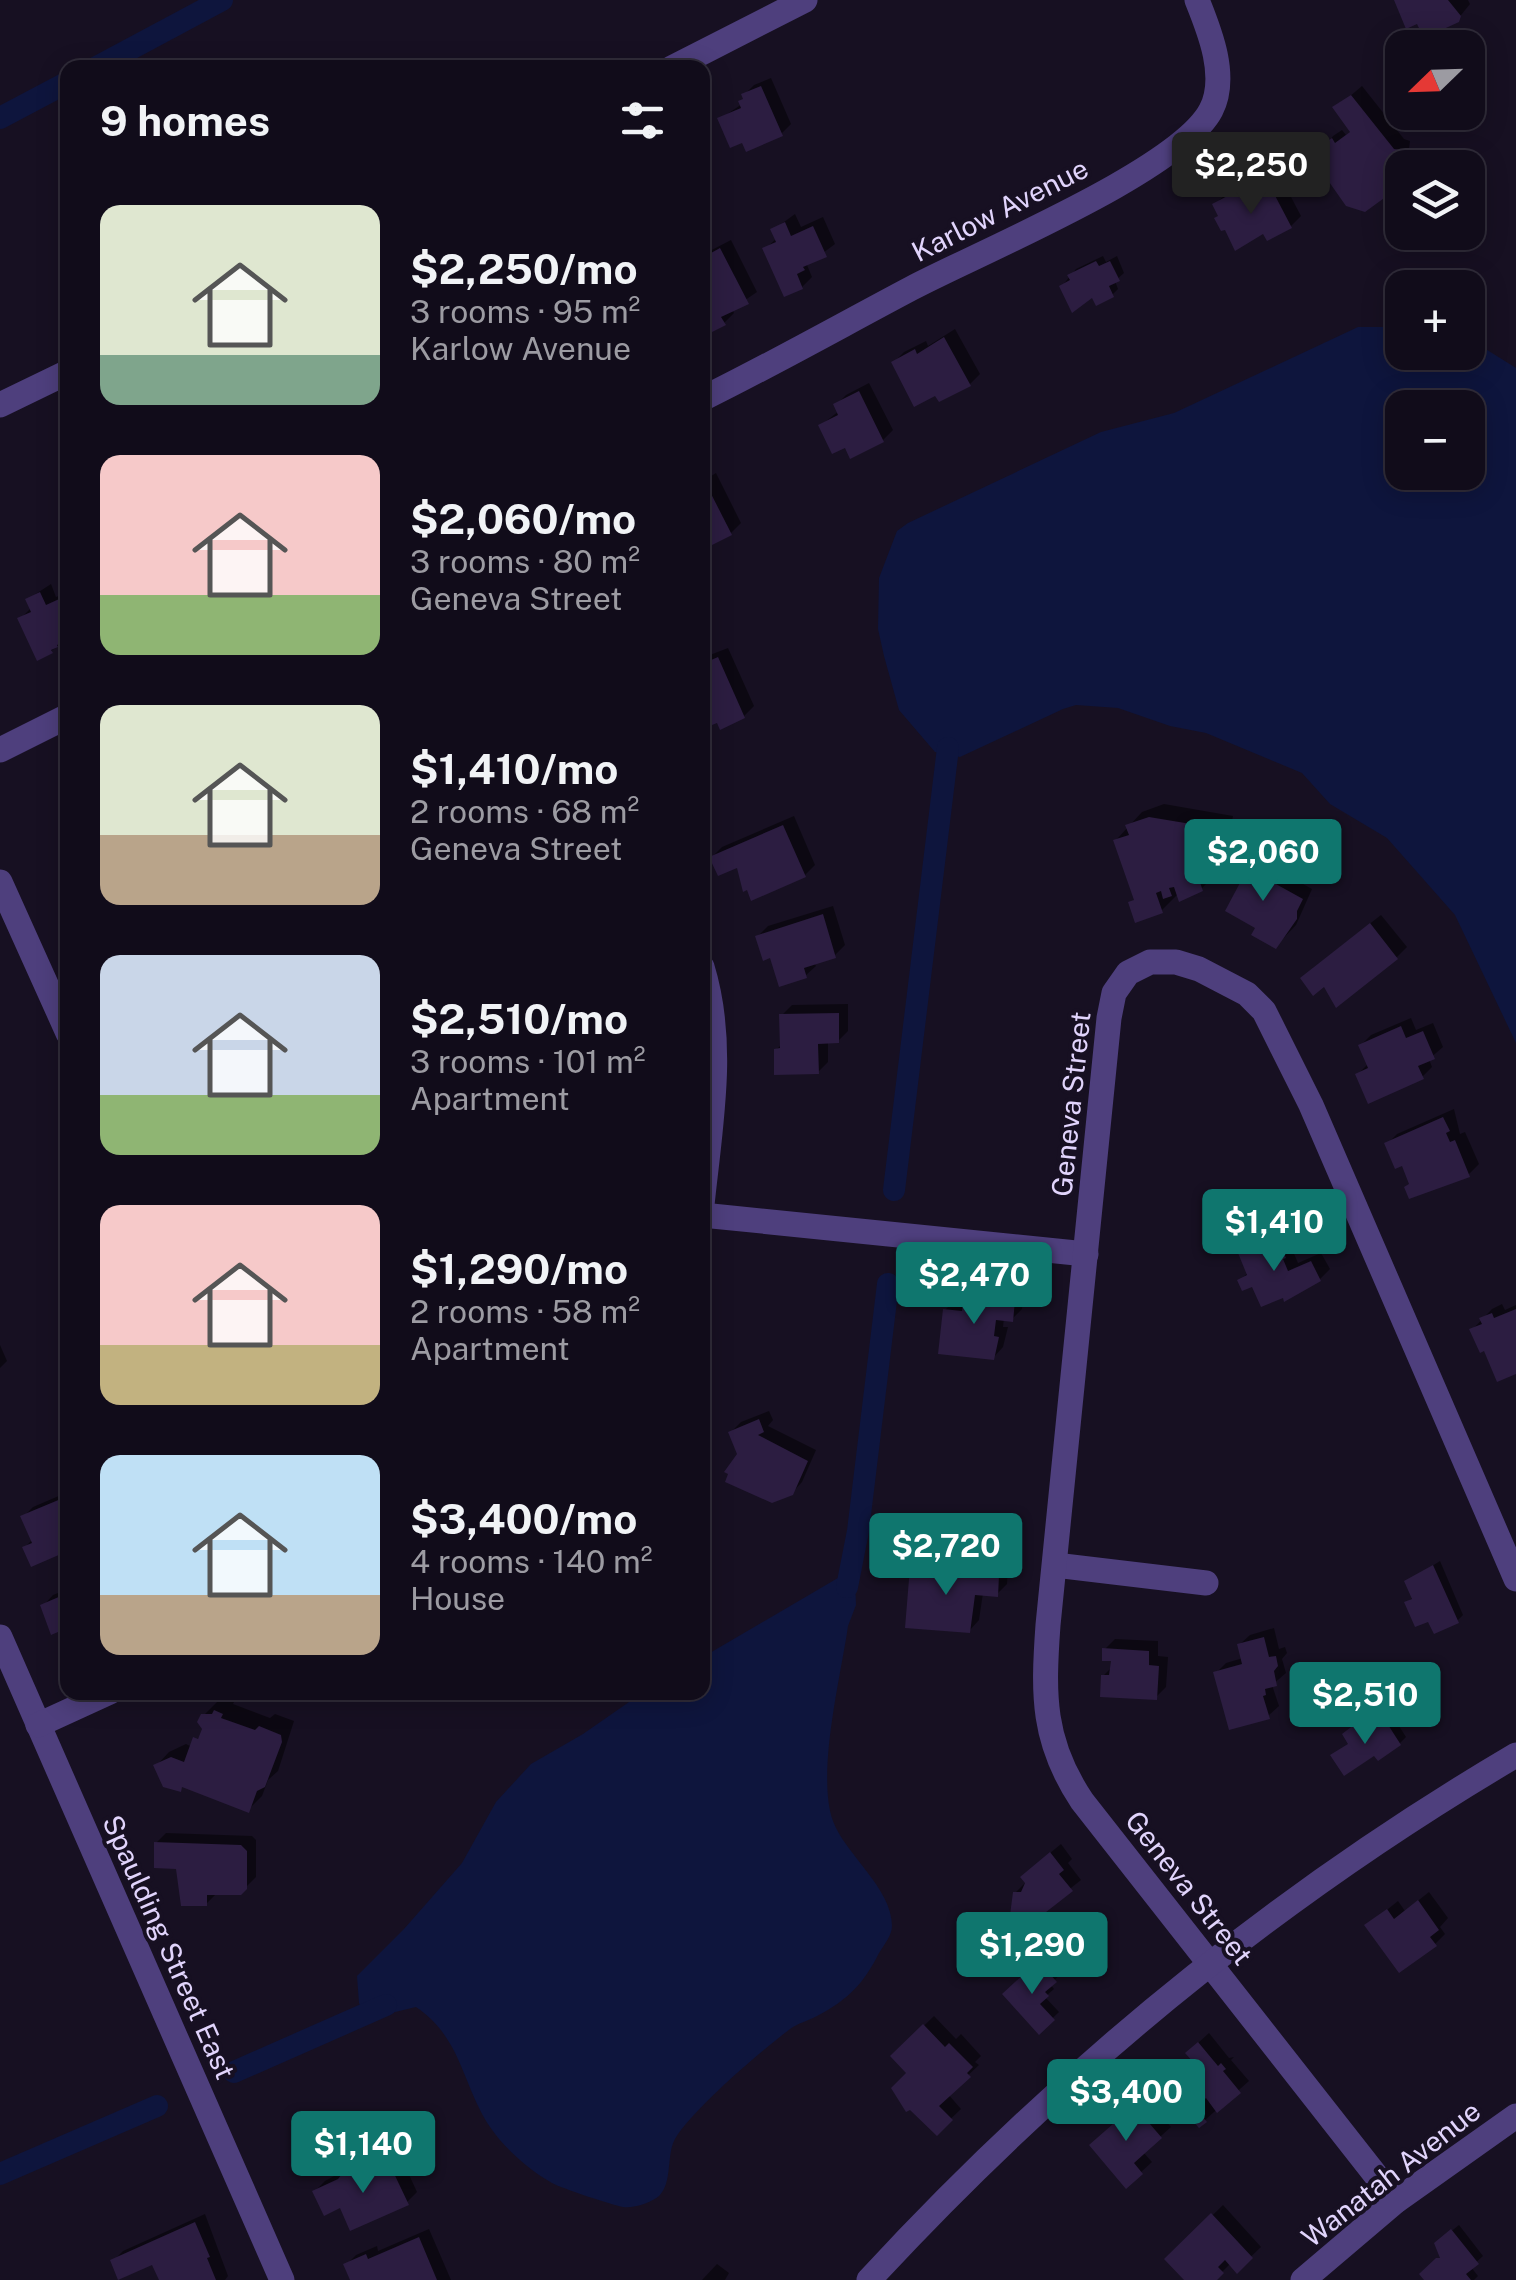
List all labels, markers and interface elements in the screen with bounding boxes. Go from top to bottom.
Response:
north arrow [1385,30,1485,130]
map controls [1385,30,1485,490]
icon: filters [615,93,670,148]
text: 9 homes [100,96,270,145]
pin: $2,250 [1170,132,1332,217]
text: $2,250 [1194,146,1308,183]
button: layers [1385,150,1485,250]
street label: Karlow Avenue [906,151,1093,268]
text: $2,250/mo [410,244,638,293]
icon: home [180,245,300,365]
button: + [1385,270,1485,370]
text: 3 rooms · 95 m² [410,293,640,330]
text: Karlow Avenue [410,330,631,367]
button: − [1385,390,1485,490]
text: $2,060/mo [410,494,636,543]
icon: home [180,495,300,615]
text: 3 rooms · 80 m² [410,543,640,580]
text: Geneva Street [410,580,623,617]
text: $1,410/mo [410,744,618,793]
icon: home [180,745,300,865]
text: 2 rooms · 68 m² [410,793,639,830]
pin: $2,060 [1182,819,1344,904]
text: Geneva Street [410,830,623,867]
text: $2,060 [1206,833,1320,870]
text: $2,510/mo [410,994,628,1043]
icon: home [180,995,300,1115]
street label: Geneva Street [1044,1010,1097,1198]
text: 3 rooms · 101 m² [410,1043,646,1080]
text: Apartment [410,1080,570,1117]
pin: $1,410 [1193,1189,1355,1274]
text: $1,410 [1224,1203,1324,1240]
pin: $2,470 [893,1242,1055,1327]
text: $1,290/mo [410,1244,628,1293]
icon: home [180,1245,300,1365]
text: $2,470 [918,1256,1030,1293]
text: 2 rooms · 58 m² [410,1293,640,1330]
text: Apartment [410,1330,570,1367]
text: $3,400/mo [410,1494,637,1543]
icon: home [180,1495,300,1615]
pin: $2,720 [865,1513,1027,1598]
text: $2,720 [891,1527,1001,1564]
text: 4 rooms · 140 m² [410,1543,653,1580]
text: House [410,1580,505,1617]
pin: $2,510 [1284,1662,1446,1747]
text: $2,510 [1312,1676,1418,1713]
street label: Geneva Street [1119,1804,1260,1971]
street label: Spaulding Street East [96,1810,243,2084]
pin: $1,290 [951,1912,1113,1997]
text: $1,290 [979,1926,1085,1963]
pin: $3,400 [1045,2059,1207,2144]
text: $3,400 [1069,2073,1183,2110]
street label: Wanatah Avenue [1295,2094,1486,2254]
pin: $1,140 [282,2111,444,2196]
text: $1,140 [313,2125,413,2162]

